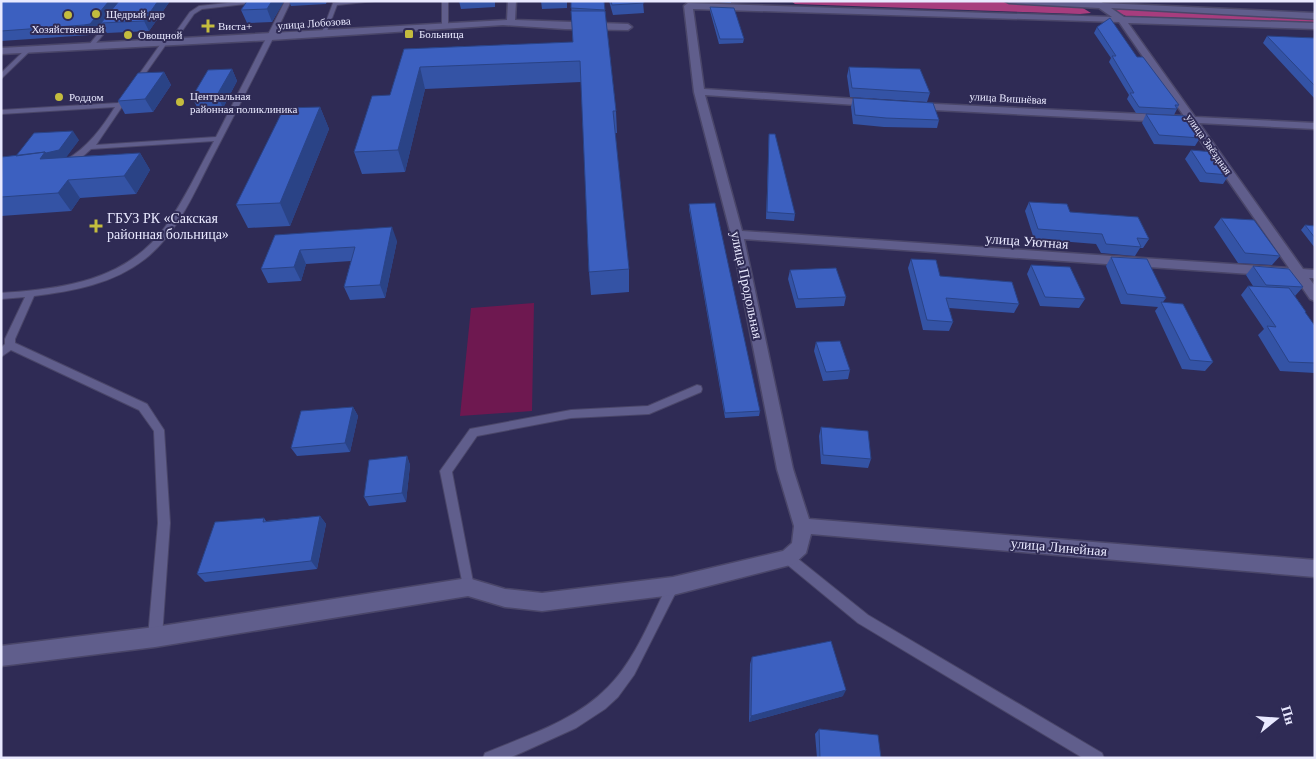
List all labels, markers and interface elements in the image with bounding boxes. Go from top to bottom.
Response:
marker: Щедрый дар [90,8,102,20]
place label: Щедрый дар [106,8,165,20]
marker: Хозяйственный [62,9,74,21]
street label: улица Лобозова [277,14,351,32]
marker: Виста+ [202,20,214,32]
place label: Виста+ [218,20,252,32]
place label: Хозяйственный [32,23,105,35]
marker: Больница [403,28,415,40]
place label: Больница [419,28,464,40]
marker: Овощной [122,29,134,41]
place label: Овощной [138,29,182,41]
place label: Центральная районная поликлиника [190,90,298,115]
street label: улица Вишнёвая [969,90,1047,106]
marker: Роддом [53,91,65,103]
place label: Роддом [69,91,104,103]
marker: Центральная районная поликлиника [174,96,186,108]
street label: улица Звёздная [1184,111,1234,177]
place label: ГБУЗ РК «Сакская районная больница» [107,211,229,242]
marker: ГБУЗ РК «Сакская районная больница» [89,219,103,233]
street label: улица Продольная [728,230,765,341]
street label: улица Уютная [985,231,1070,252]
street label: улица Линейная [1010,536,1108,559]
north arrow [1251,694,1301,744]
text: Пн [1278,704,1298,727]

